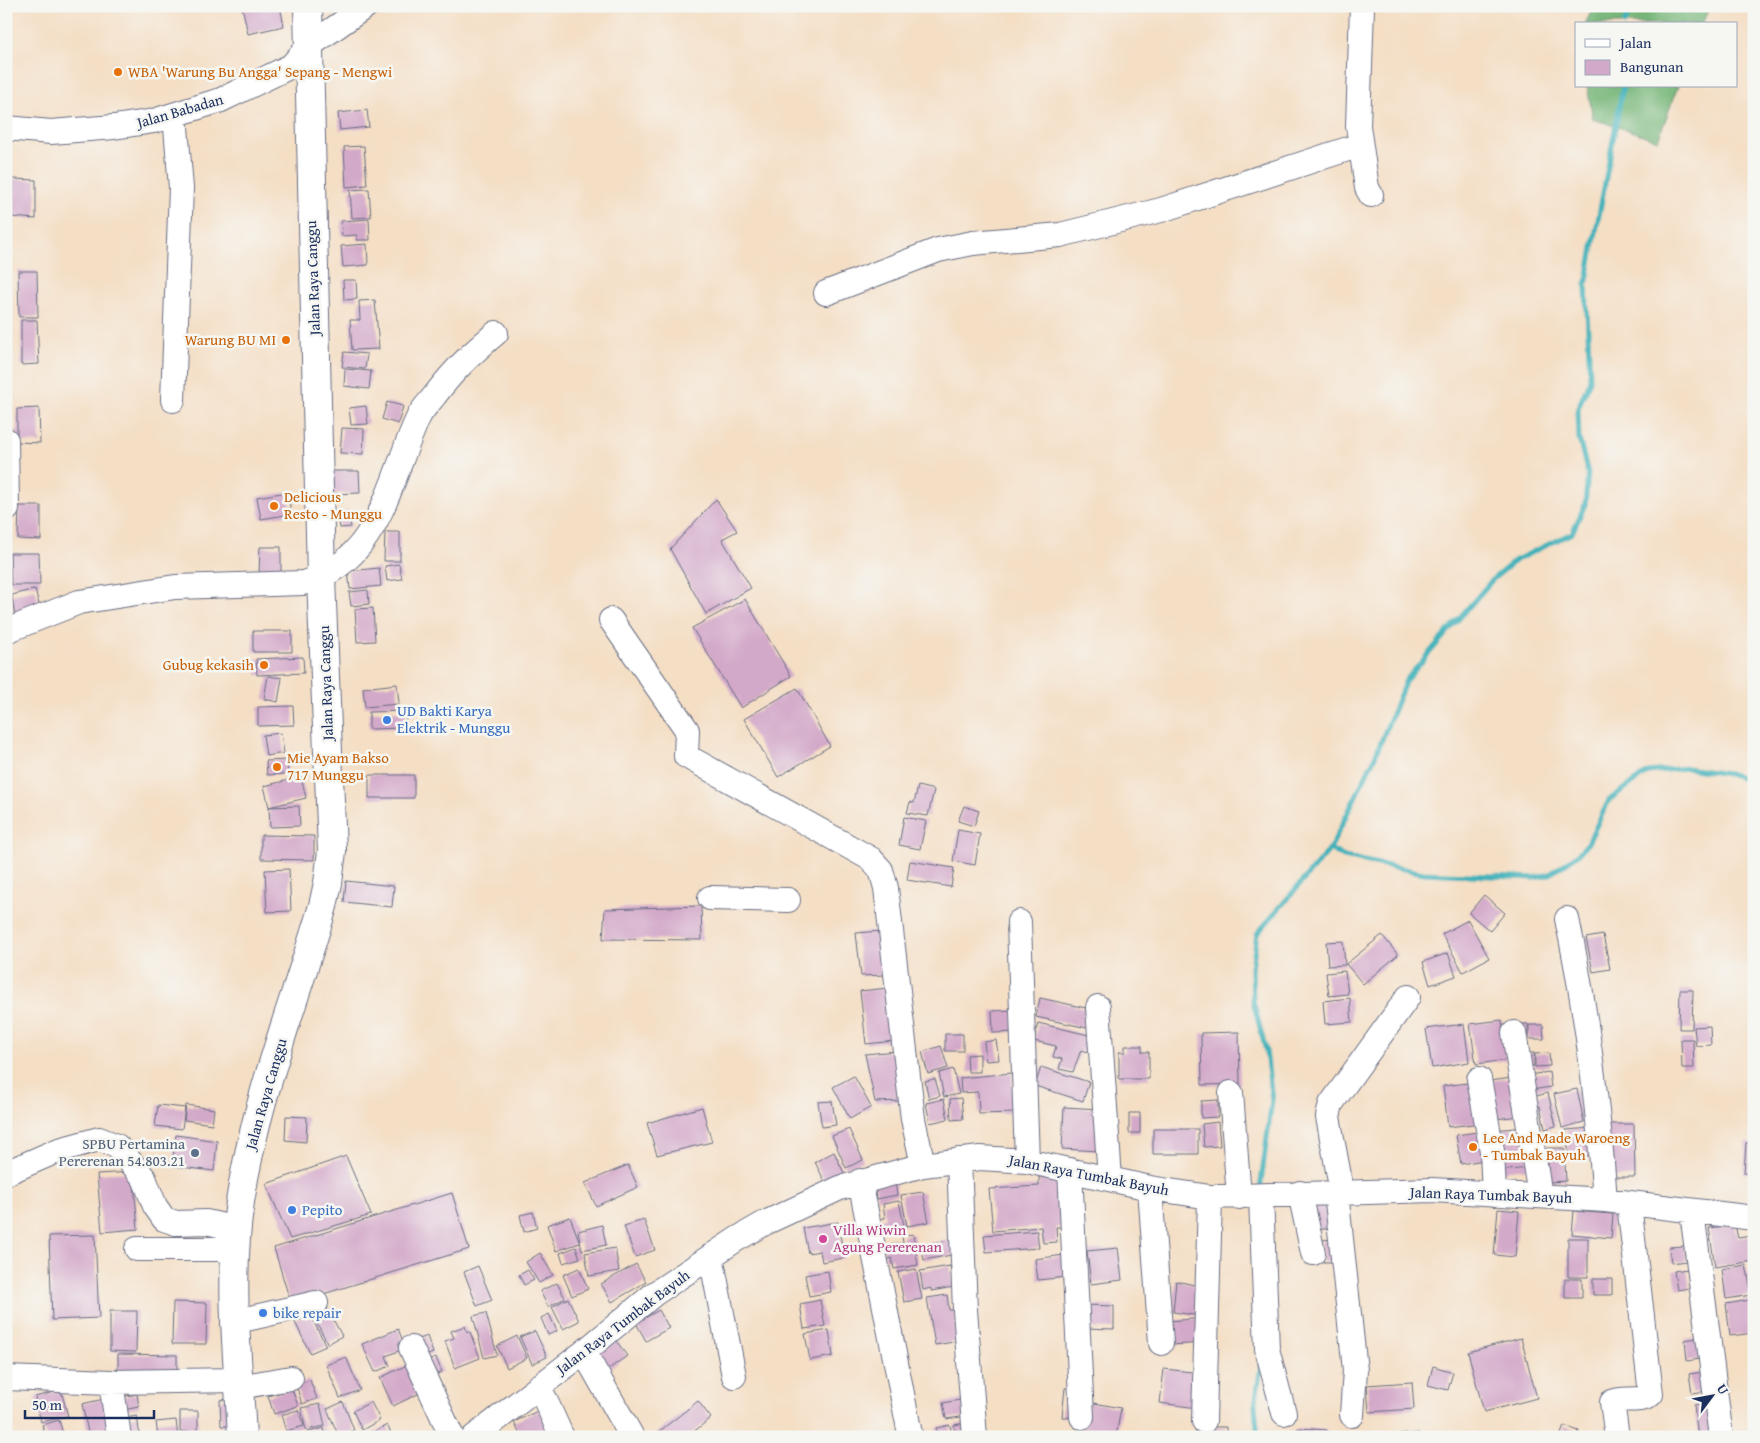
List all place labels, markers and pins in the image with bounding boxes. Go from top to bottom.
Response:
place label: WBA 'Warung Bu Angga' Sepang - Mengwi [128,61,392,82]
marker: WBA 'Warung Bu Angga' Sepang - Mengwi [112,66,124,78]
place label: Warung BU MI [185,329,276,350]
marker: Warung BU MI [280,334,292,346]
place label: Delicious Resto - Munggu [284,486,383,524]
marker: Delicious Resto - Munggu [268,500,280,512]
place label: Gubug kekasih [163,654,255,675]
marker: Gubug kekasih [258,659,270,671]
place label: UD Bakti Karya Elektrik - Munggu [397,700,511,738]
marker: UD Bakti Karya Elektrik - Munggu [381,714,393,726]
place label: Mie Ayam Bakso 717 Munggu [287,747,389,785]
marker: Mie Ayam Bakso 717 Munggu [271,761,283,773]
place label: Lee And Made Waroeng - Tumbak Bayuh [1483,1127,1631,1165]
place label: SPBU Pertamina Pererenan 54.803.21 [59,1133,185,1171]
marker: Lee And Made Waroeng - Tumbak Bayuh [1467,1141,1479,1153]
marker: SPBU Pertamina Pererenan 54.803.21 [189,1147,201,1159]
place label: Pepito [302,1199,343,1220]
marker: Pepito [286,1204,298,1216]
place label: Villa Wiwin Agung Pererenan [833,1219,942,1257]
marker: Villa Wiwin Agung Pererenan [817,1233,829,1245]
place label: bike repair [273,1302,341,1323]
marker: bike repair [257,1307,269,1319]

